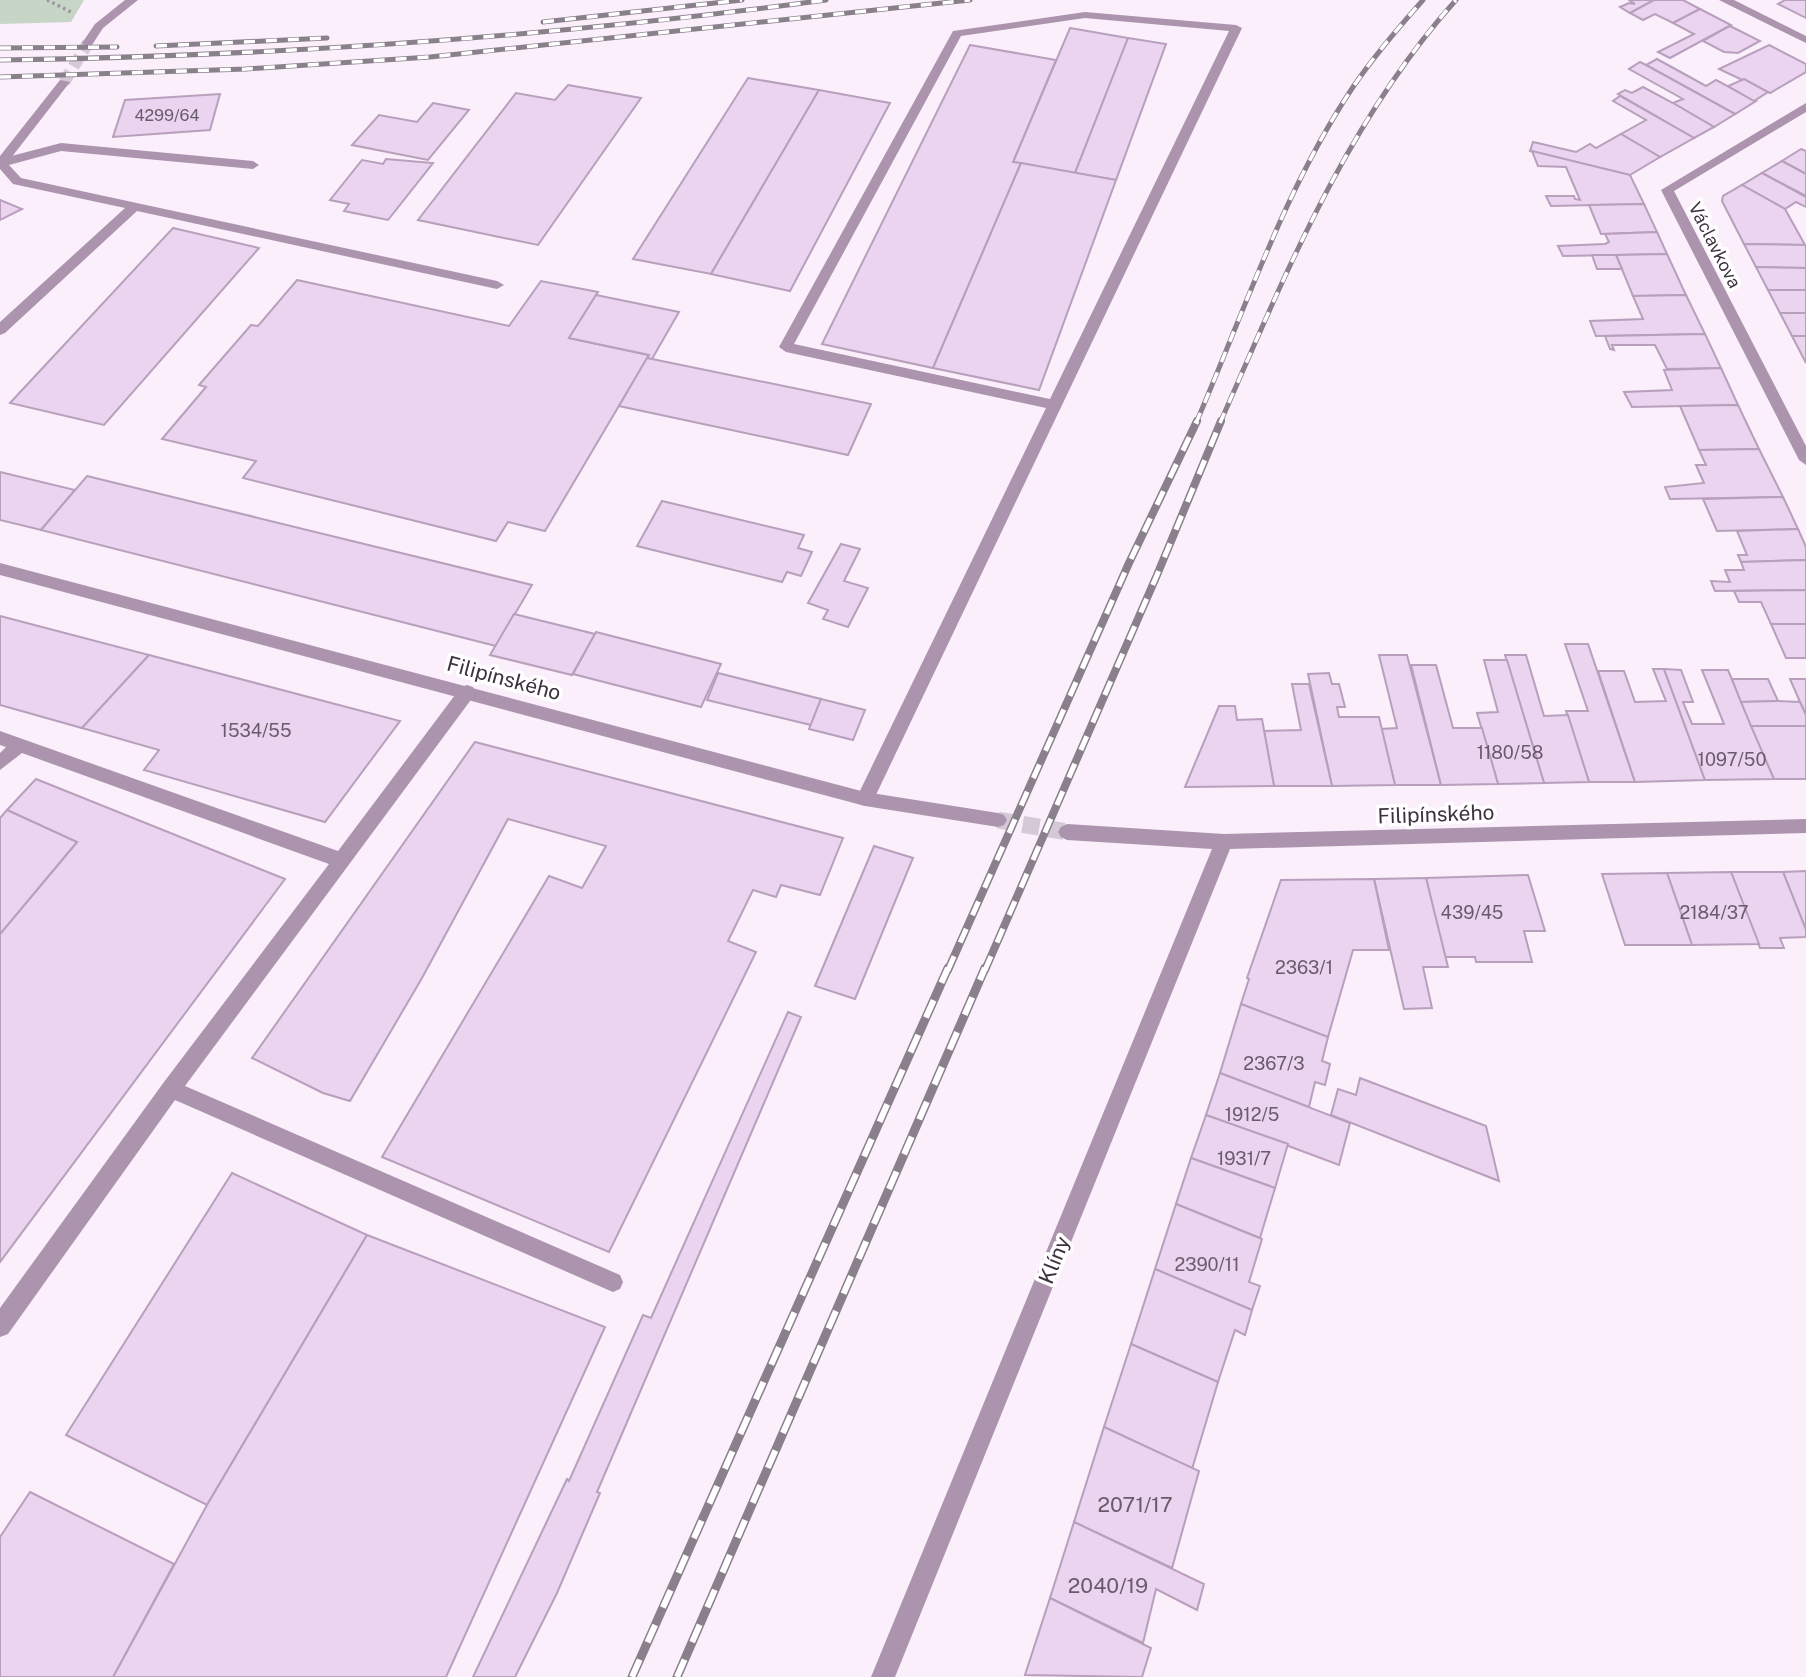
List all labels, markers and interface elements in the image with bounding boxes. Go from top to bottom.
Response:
house number: 4299/64 [134,106,200,125]
street label: Václavkova [1684,199,1746,291]
street label: Filipínského [444,651,564,705]
house number: 1534/55 [221,720,291,741]
house number: 1180/58 [1477,742,1543,763]
house number: 1097/50 [1698,749,1766,770]
street label: Filipínského [1377,799,1495,829]
house number: 439/45 [1441,902,1503,923]
house number: 2184/37 [1679,902,1749,923]
house number: 2363/1 [1275,957,1333,978]
house number: 2367/3 [1243,1053,1305,1074]
house number: 1912/5 [1225,1104,1279,1125]
house number: 1931/7 [1217,1148,1271,1169]
street label: Klíny [1033,1233,1075,1287]
house number: 2390/11 [1174,1254,1240,1275]
house number: 2071/17 [1097,1492,1173,1517]
house number: 2040/19 [1068,1573,1148,1598]

